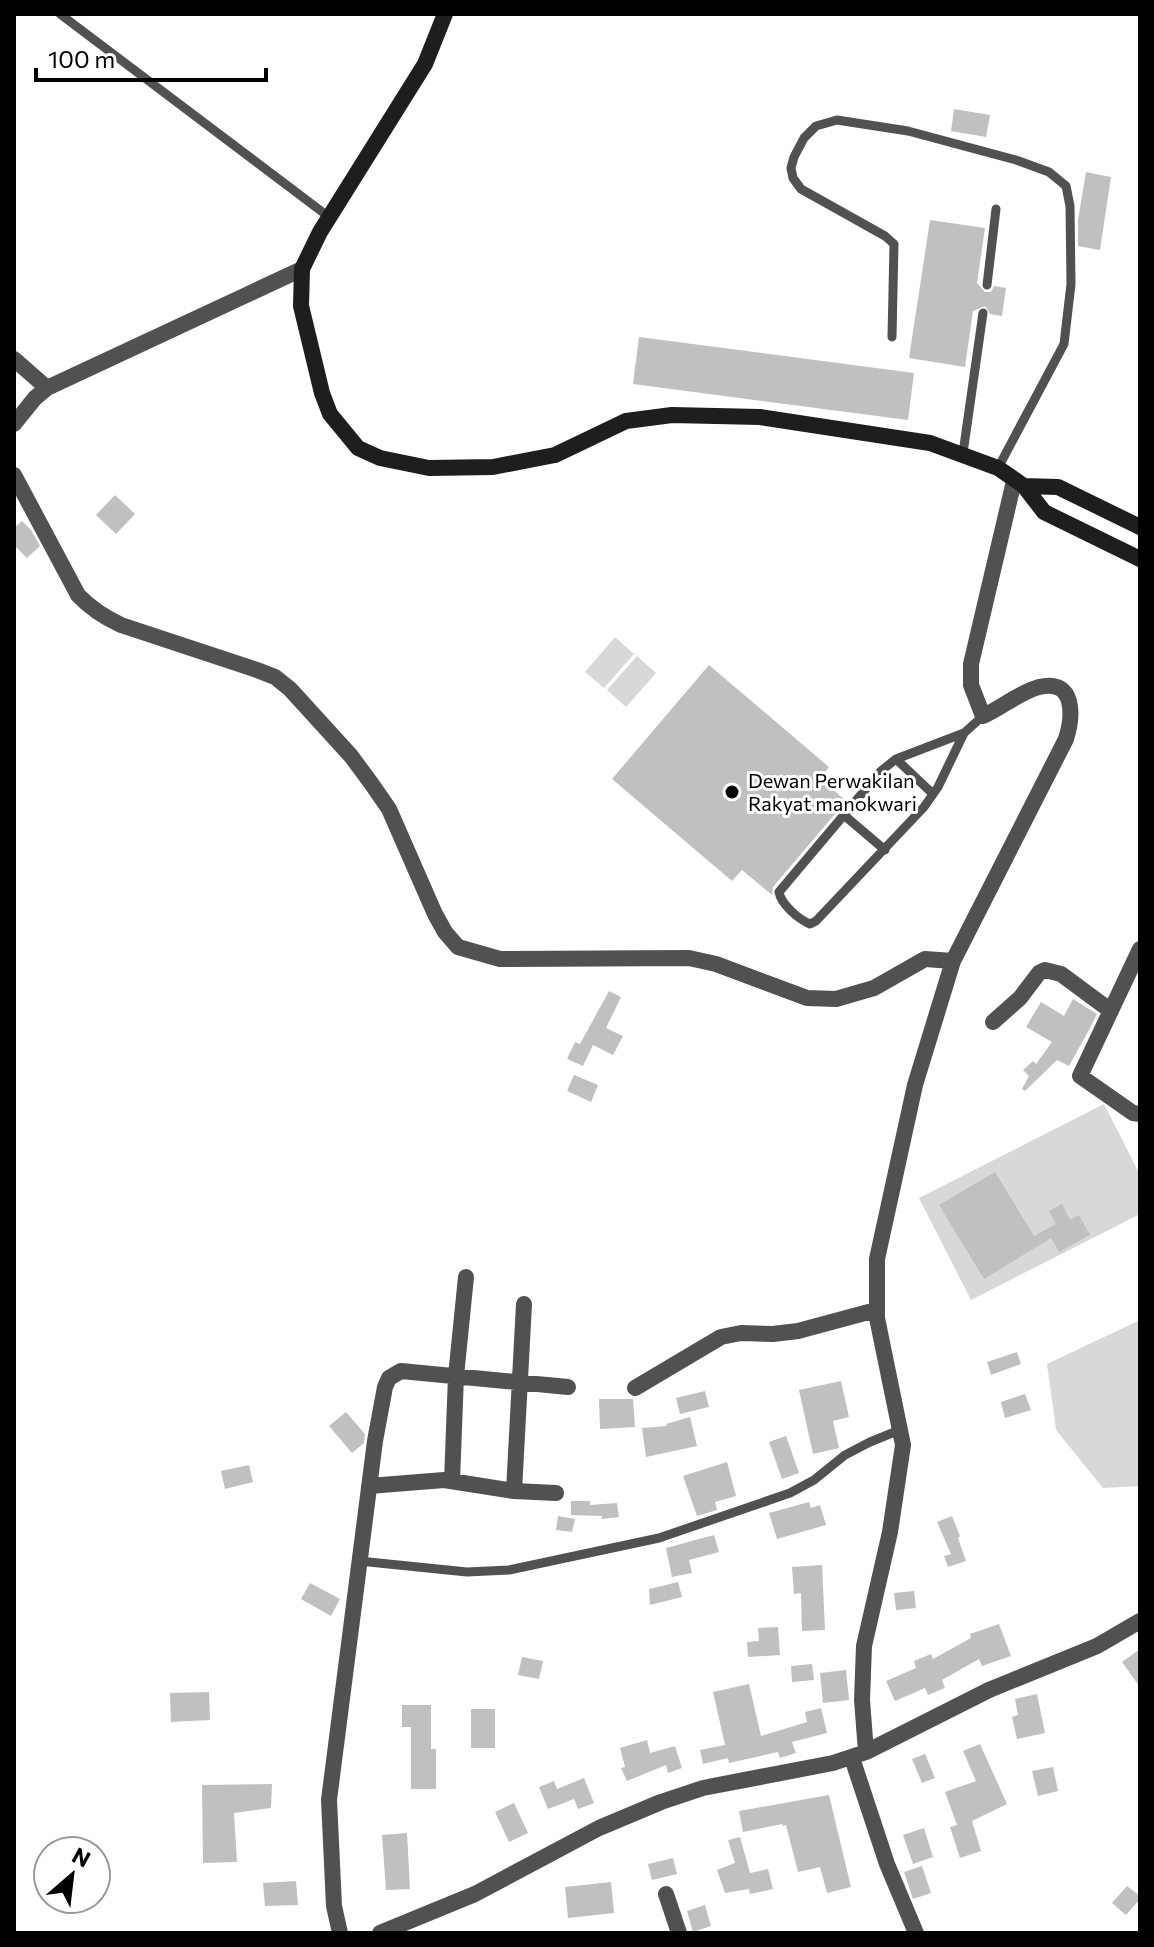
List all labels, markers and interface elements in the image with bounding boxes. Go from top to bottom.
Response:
scale bar [36,32,266,82]
text: 100 m [48,44,115,73]
place label: Dewan Perwakilan Rakyat manokwari [748,768,917,815]
marker: Dewan Perwakilan Rakyat manokwari [723,783,741,801]
north arrow [32,1835,112,1915]
text: N [68,1841,95,1873]

